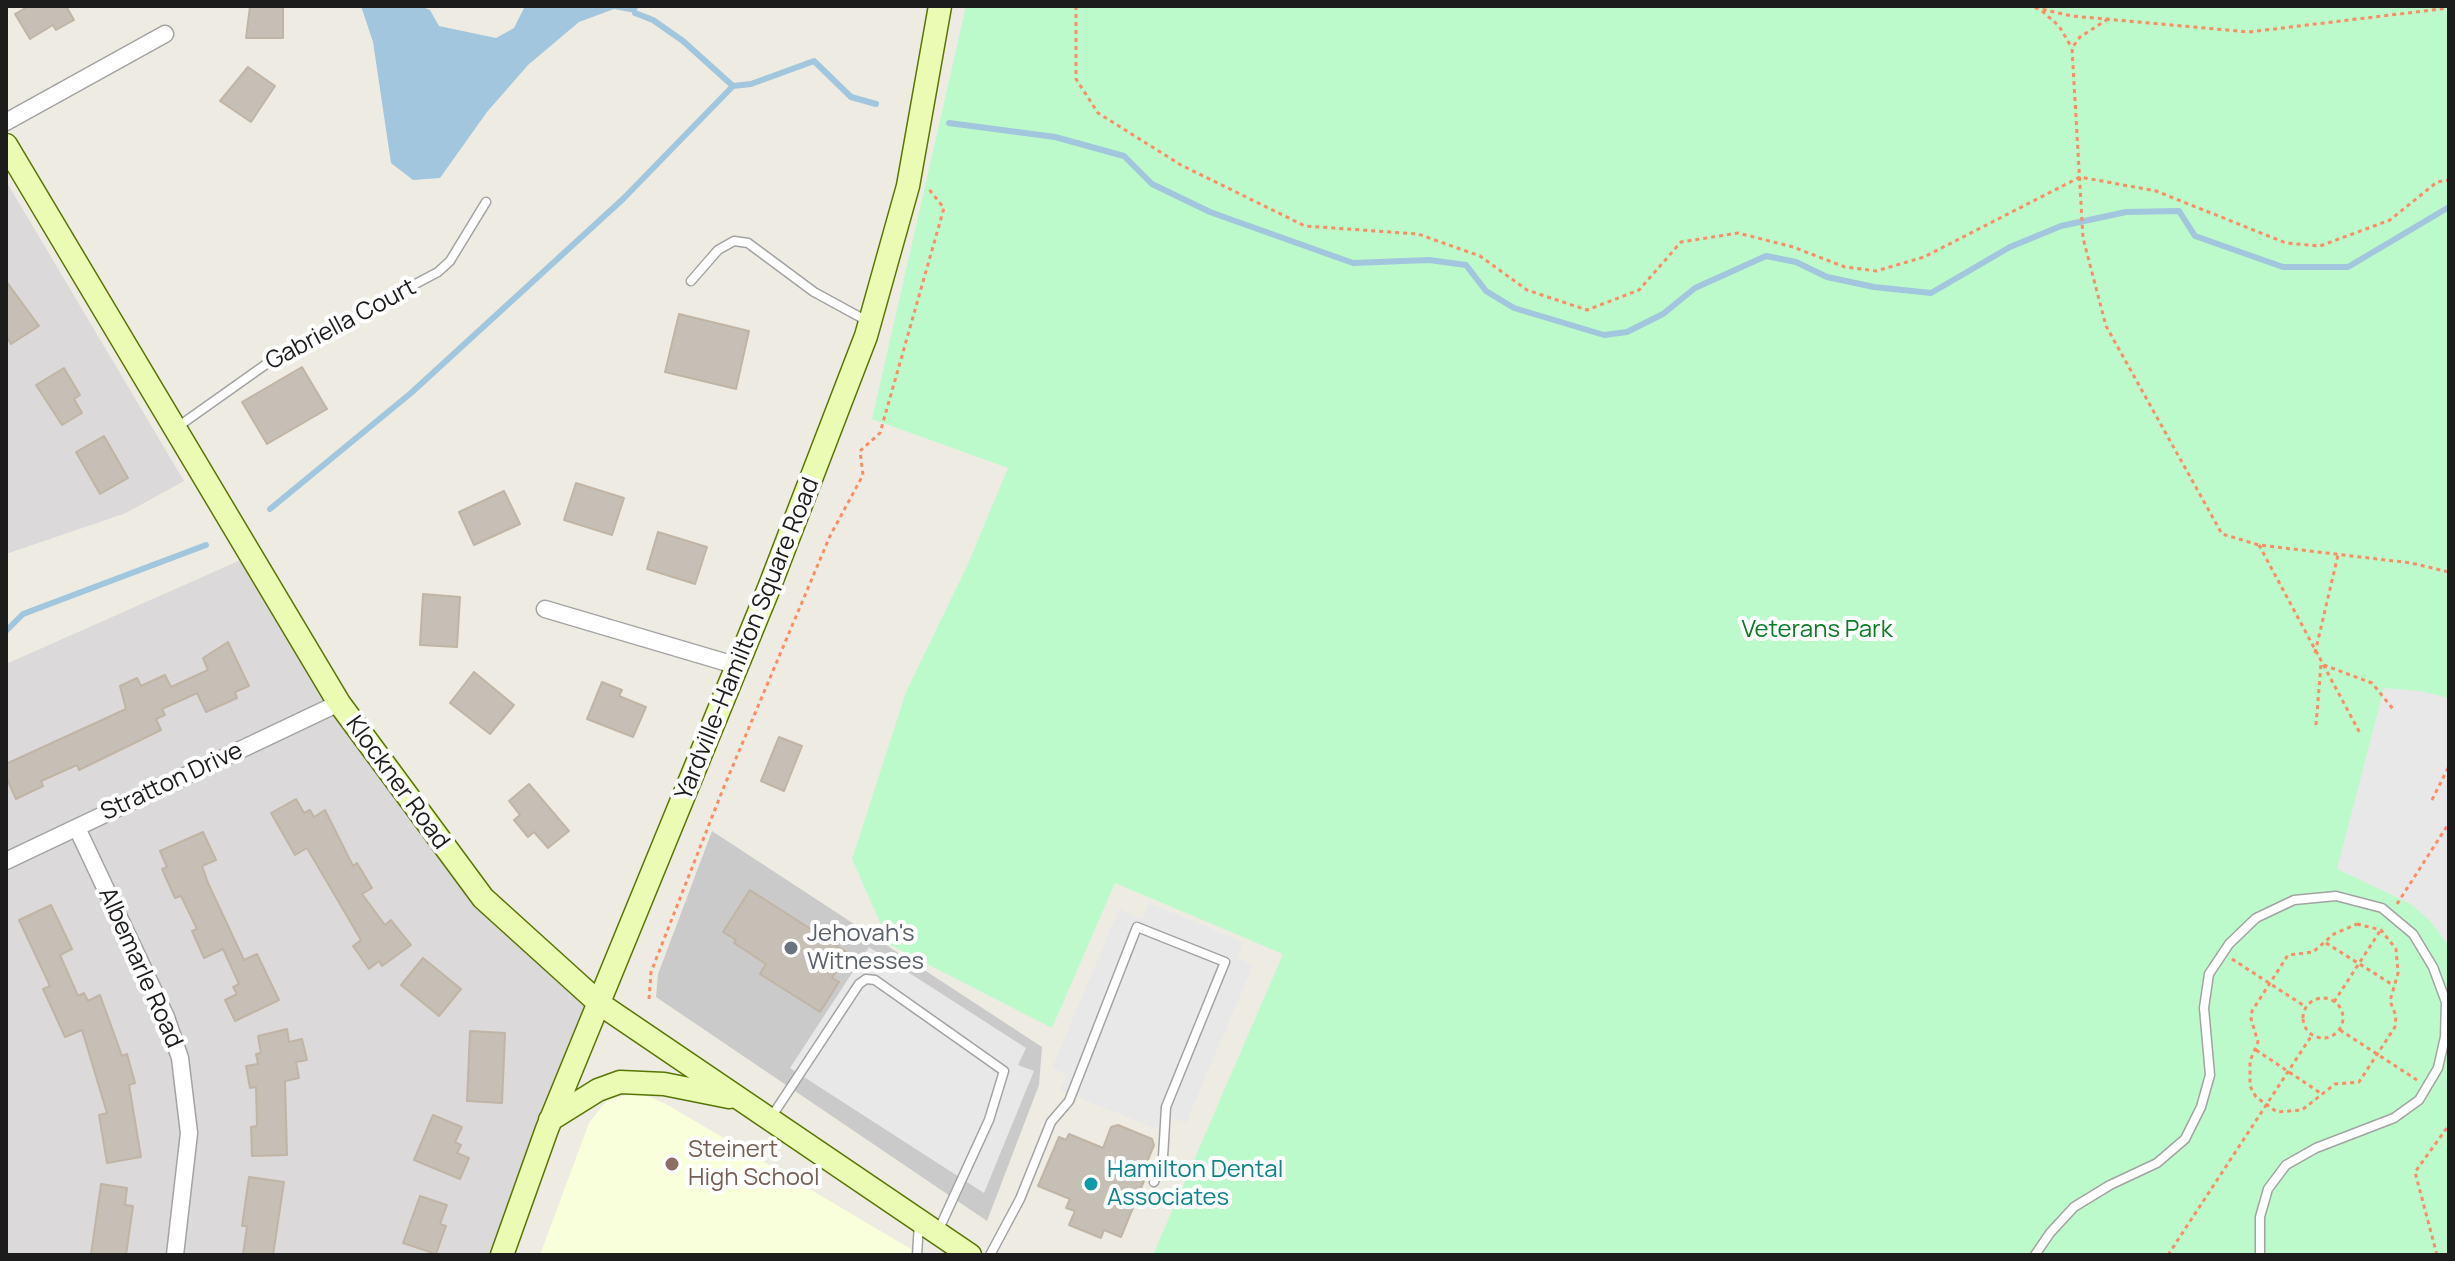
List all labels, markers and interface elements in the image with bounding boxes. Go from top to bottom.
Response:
street label: Gabriella Court [261,273,421,377]
street label: Yardville-Hamilton Square Road [670,474,826,804]
park label: Veterans Park [1741,616,1893,644]
street label: Klockner Road [339,711,455,855]
street label: Stratton Drive [97,737,247,827]
street label: Albemarle Road [92,883,188,1053]
place label: Jehovah's Witnesses [807,920,924,976]
marker: Jehovah's Witnesses [782,939,800,957]
place label: Steinert High School [688,1136,820,1192]
marker: Steinert High School [663,1155,681,1173]
place label: Hamilton Dental Associates [1107,1156,1283,1212]
marker: Hamilton Dental Associates [1082,1175,1100,1193]

